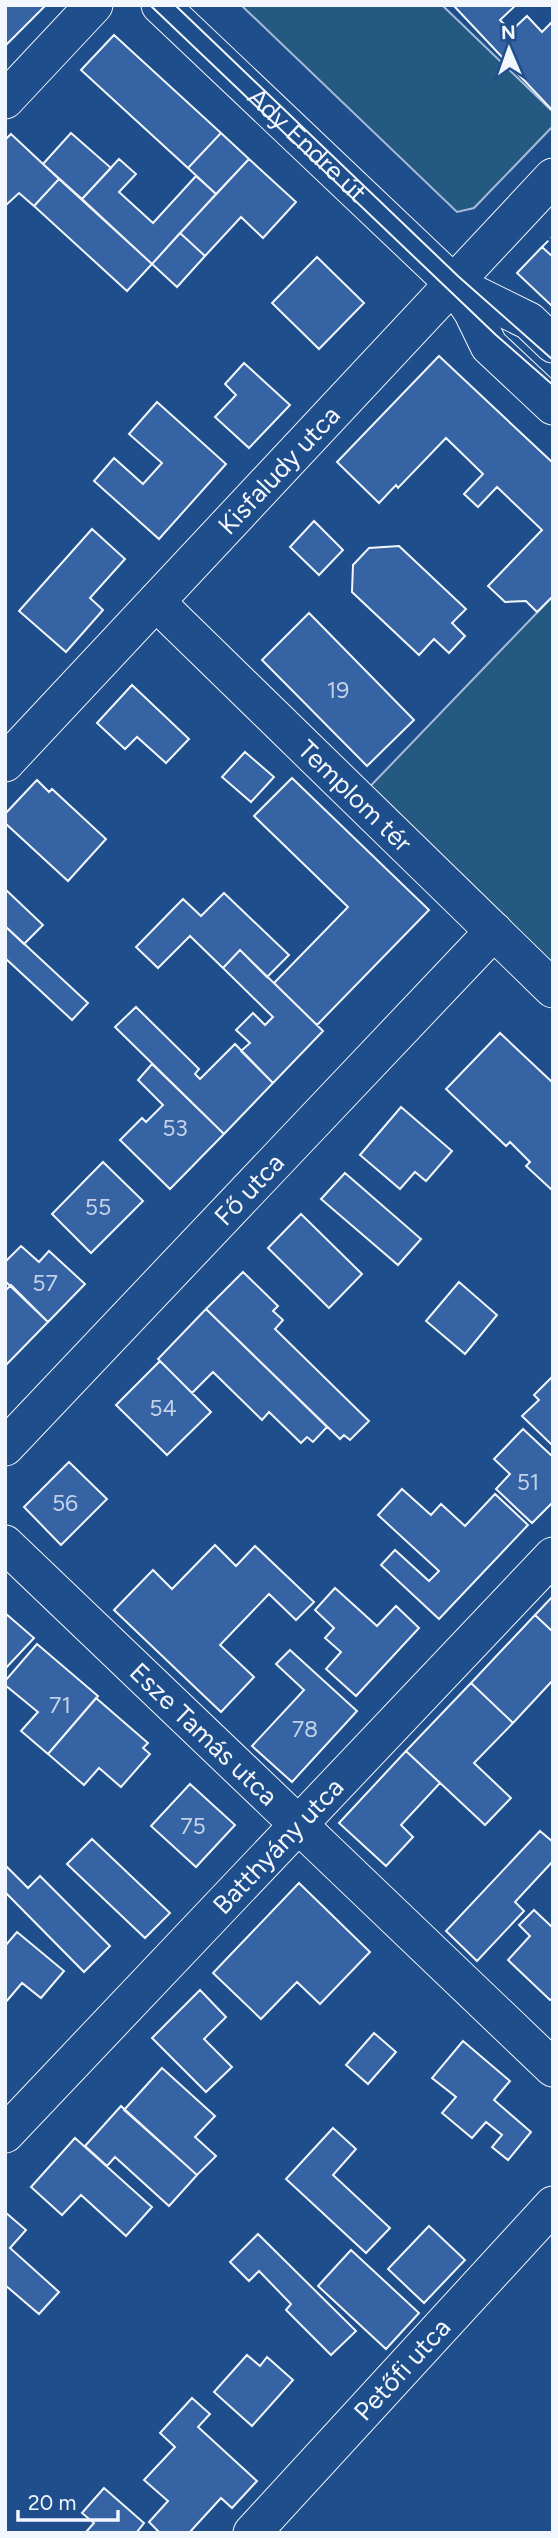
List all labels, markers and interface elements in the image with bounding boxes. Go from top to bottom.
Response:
north arrow [474,14,544,84]
text: N [501,21,516,44]
street label: Ady Endre út [241,81,373,209]
street label: Kisfaludy utca [211,399,347,541]
house number: 19 [327,676,349,704]
street label: Templom tér [291,733,419,859]
house number: 53 [162,1114,188,1142]
street label: Fő utca [208,1147,291,1232]
house number: 55 [85,1193,111,1221]
house number: 57 [32,1269,58,1297]
house number: 54 [149,1394,177,1422]
house number: 51 [517,1468,539,1496]
house number: 56 [52,1489,78,1517]
street label: Esze Tamás utca [123,1656,284,1812]
house number: 71 [49,1691,71,1719]
house number: 78 [292,1715,318,1743]
street label: Batthyány utca [206,1771,350,1921]
house number: 75 [180,1812,206,1840]
street label: Petőfi utca [347,2312,457,2427]
scale bar [18,2478,117,2522]
text: 20 m [28,2490,76,2515]

